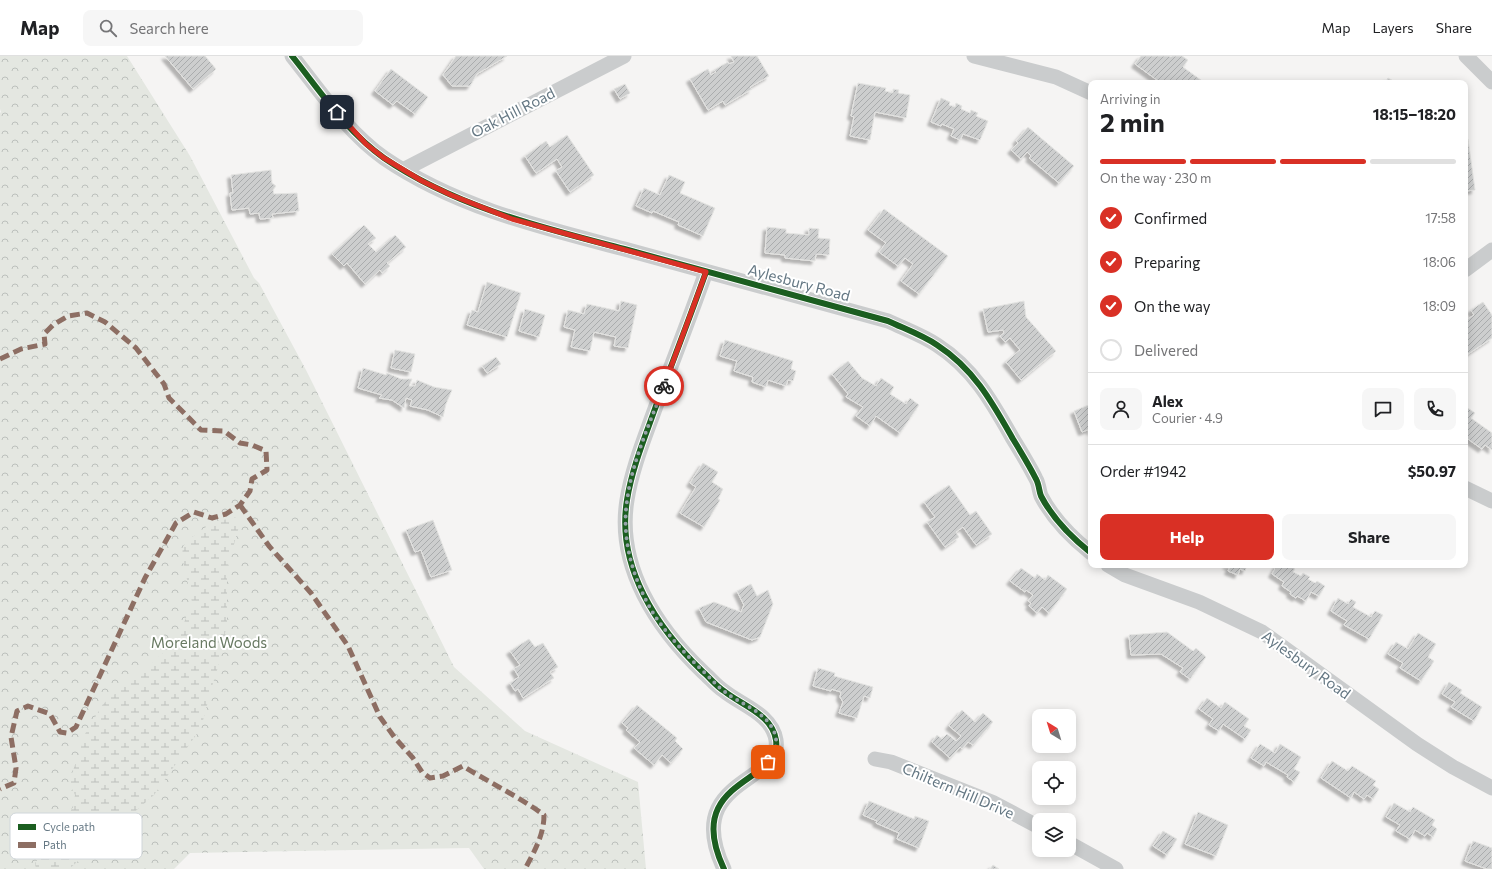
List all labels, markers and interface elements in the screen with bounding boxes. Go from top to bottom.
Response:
search box [83,10,363,46]
text: Map [20,16,59,39]
icon: search [97,17,119,39]
text: Search here [129,19,209,37]
text: Map [1322,19,1350,36]
text: Layers [1372,19,1414,36]
text: Share [1436,19,1472,36]
street label: Oak Hill Road [468,83,557,141]
text: Arriving in [1100,91,1160,107]
pin [320,95,354,129]
icon: home [326,101,348,123]
text: 18:15–18:20 [1373,105,1456,123]
text: 2 min [1100,106,1165,137]
text: On the way · 230 m [1100,170,1211,186]
icon: check [1100,207,1122,229]
text: Confirmed [1134,209,1207,227]
text: 17:58 [1425,210,1456,226]
icon: check [1100,251,1122,273]
text: Preparing [1134,253,1200,271]
text: 18:06 [1423,254,1456,270]
street label: Aylesbury Road [746,260,852,304]
icon: check [1100,295,1122,317]
text: On the way [1134,297,1211,315]
text: 18:09 [1423,298,1456,314]
text: Delivered [1134,341,1198,359]
courier [644,366,684,406]
icon: bike [653,375,675,397]
button: person [1100,388,1142,430]
button: chat [1362,388,1404,430]
button: phone [1414,388,1456,430]
text: Alex [1152,392,1183,410]
text: Courier · 4.9 [1152,410,1223,426]
text: Order #1942 [1100,462,1186,480]
text: $50.97 [1408,462,1456,480]
button: Help [1100,514,1274,560]
button: Share [1282,514,1456,560]
street label: Aylesbury Road [1259,626,1354,702]
park label: Moreland Woods [151,633,267,651]
north arrow [1032,709,1076,753]
map controls [1032,709,1076,857]
pin [751,745,785,779]
icon: bag [757,751,779,773]
street label: Chiltern Hill Drive [900,758,1017,822]
button: locate [1032,761,1076,805]
legend [10,813,142,859]
button: layers [1032,813,1076,857]
text: Cycle path [43,820,95,833]
text: Path [43,838,66,851]

